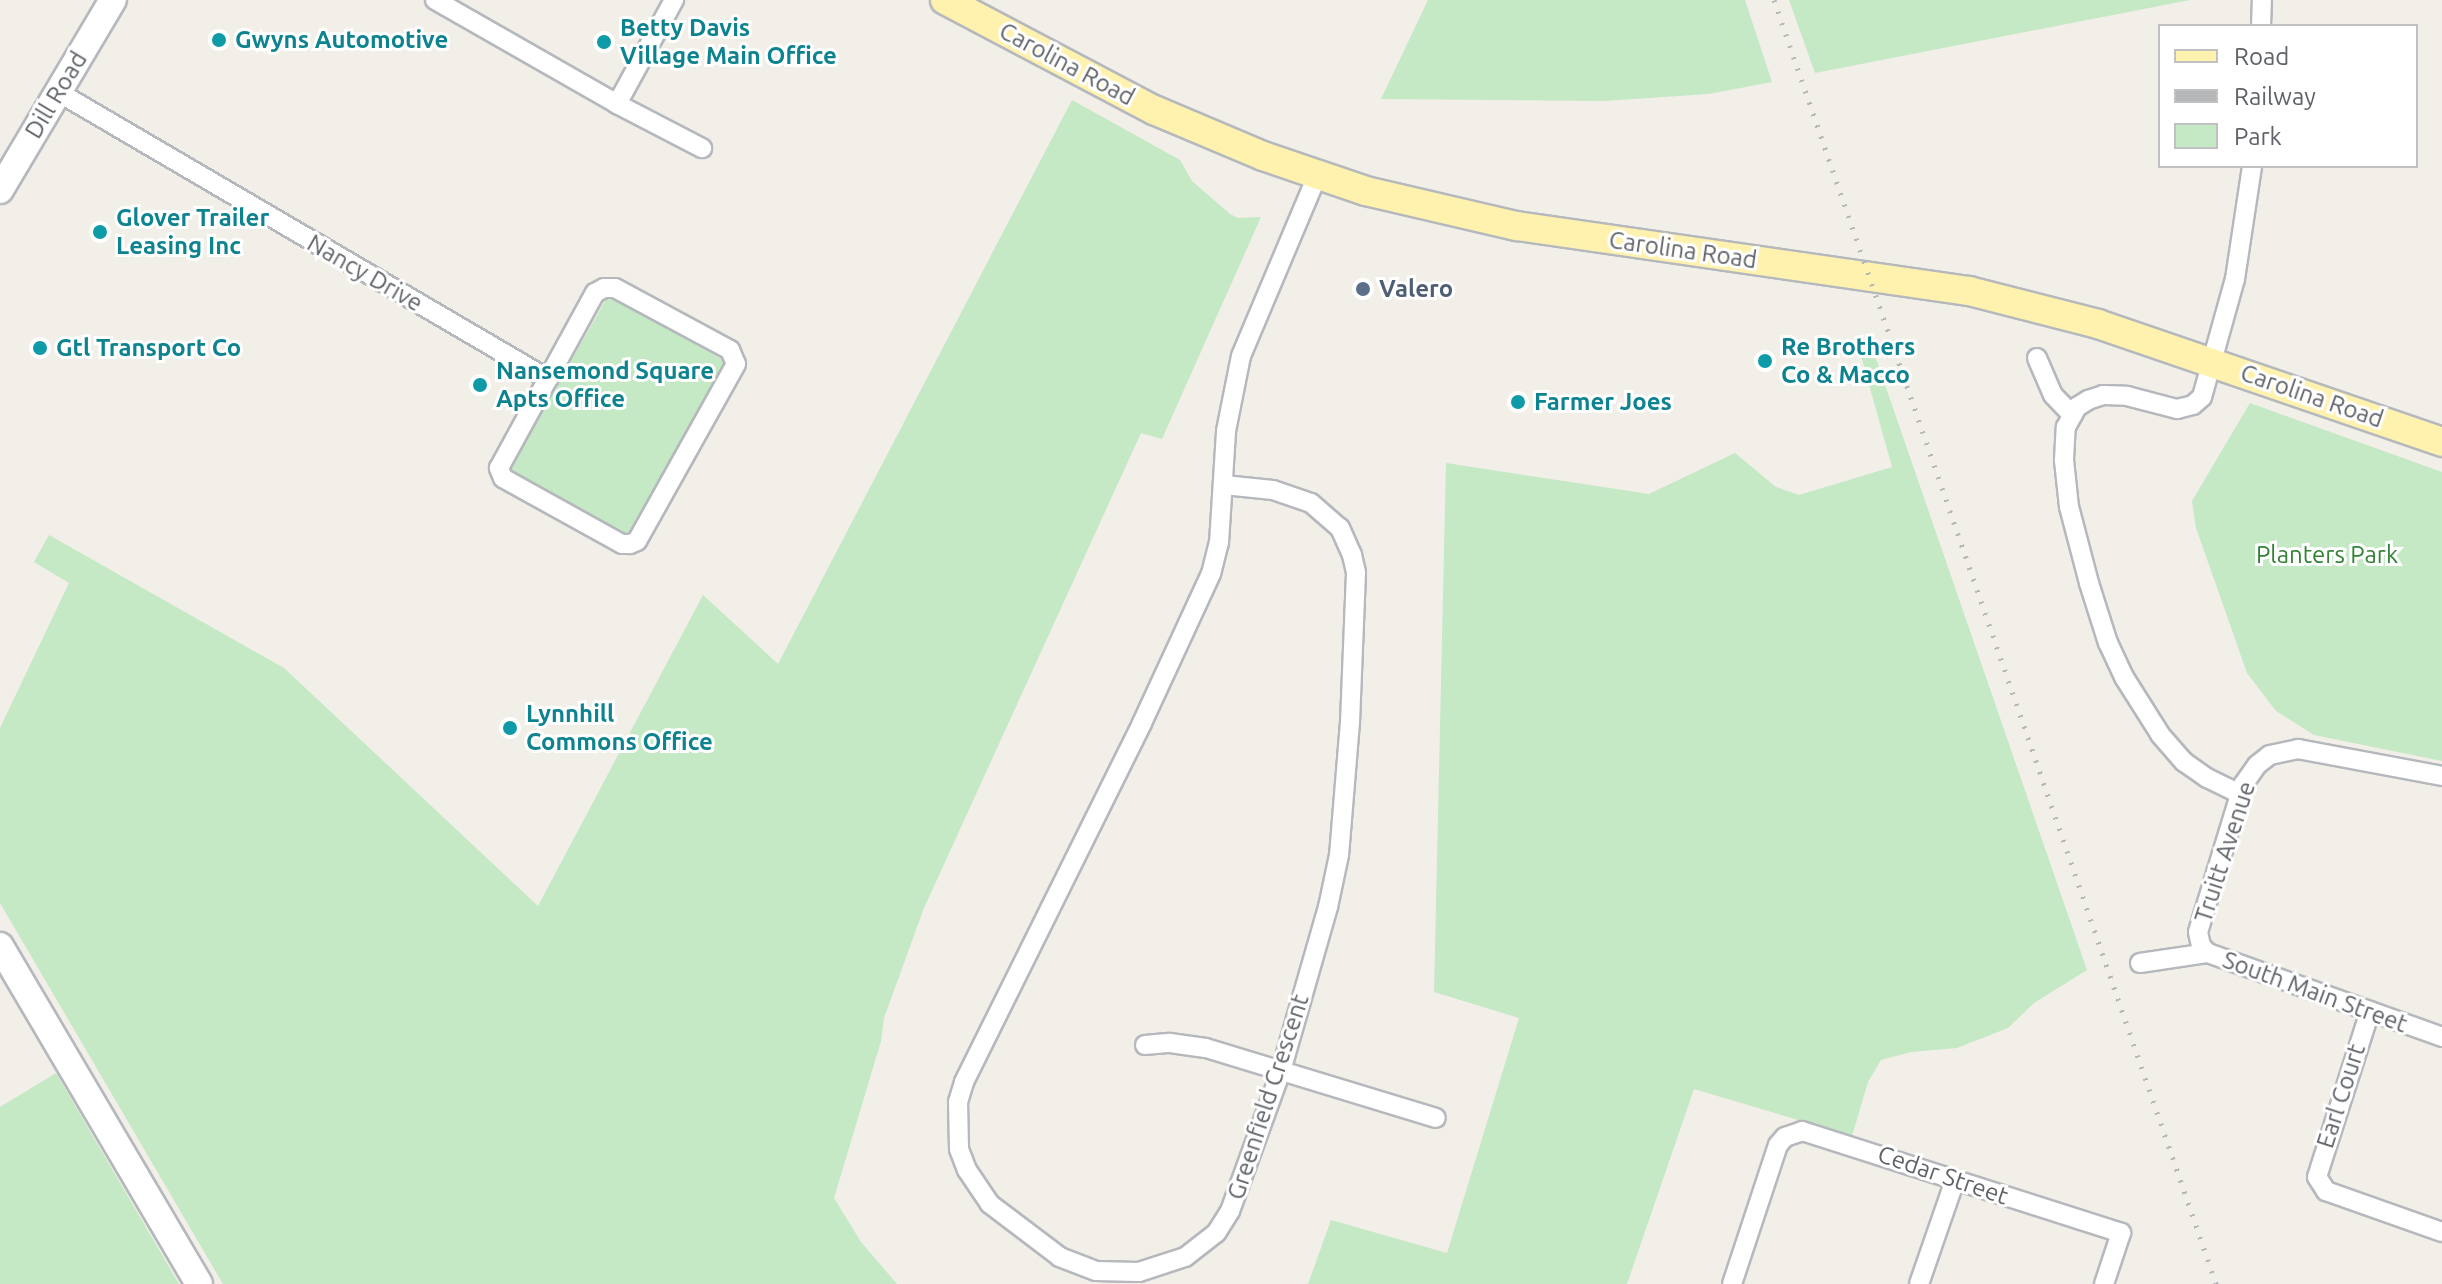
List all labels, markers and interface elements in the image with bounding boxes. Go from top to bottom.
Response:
place label: Betty Davis Village Main Office [620,14,837,70]
street label: Carolina Road [994,16,1140,112]
legend [2158,24,2418,168]
place label: Gwyns Automotive [235,26,448,54]
marker: Gwyns Automotive [210,31,228,49]
marker: Betty Davis Village Main Office [595,33,613,51]
text: Road [2234,43,2289,70]
street label: Dill Road [19,46,93,144]
text: Railway [2234,83,2316,110]
text: Park [2234,123,2282,150]
place label: Glover Trailer Leasing Inc [116,204,269,260]
marker: Glover Trailer Leasing Inc [91,223,109,241]
street label: Carolina Road [1607,225,1759,275]
street label: Nancy Drive [302,228,428,318]
place label: Valero [1379,275,1453,303]
marker: Valero [1354,280,1372,298]
place label: Re Brothers Co & Macco [1781,333,1915,389]
place label: Gtl Transport Co [56,334,241,362]
marker: Gtl Transport Co [31,339,49,357]
marker: Re Brothers Co & Macco [1756,352,1774,370]
place label: Nansemond Square Apts Office [496,357,714,413]
street label: Carolina Road [2237,358,2387,434]
marker: Nansemond Square Apts Office [471,376,489,394]
place label: Farmer Joes [1534,388,1672,416]
marker: Farmer Joes [1509,393,1527,411]
park label: Planters Park [2256,541,2398,569]
place label: Lynnhill Commons Office [526,700,713,756]
marker: Lynnhill Commons Office [501,719,519,737]
street label: Truitt Avenue [2189,778,2261,926]
street label: South Main Street [2219,945,2411,1039]
street label: Greenfield Crescent [1221,991,1315,1203]
street label: Earl Court [2311,1040,2371,1152]
street label: Cedar Street [1874,1139,2012,1211]

